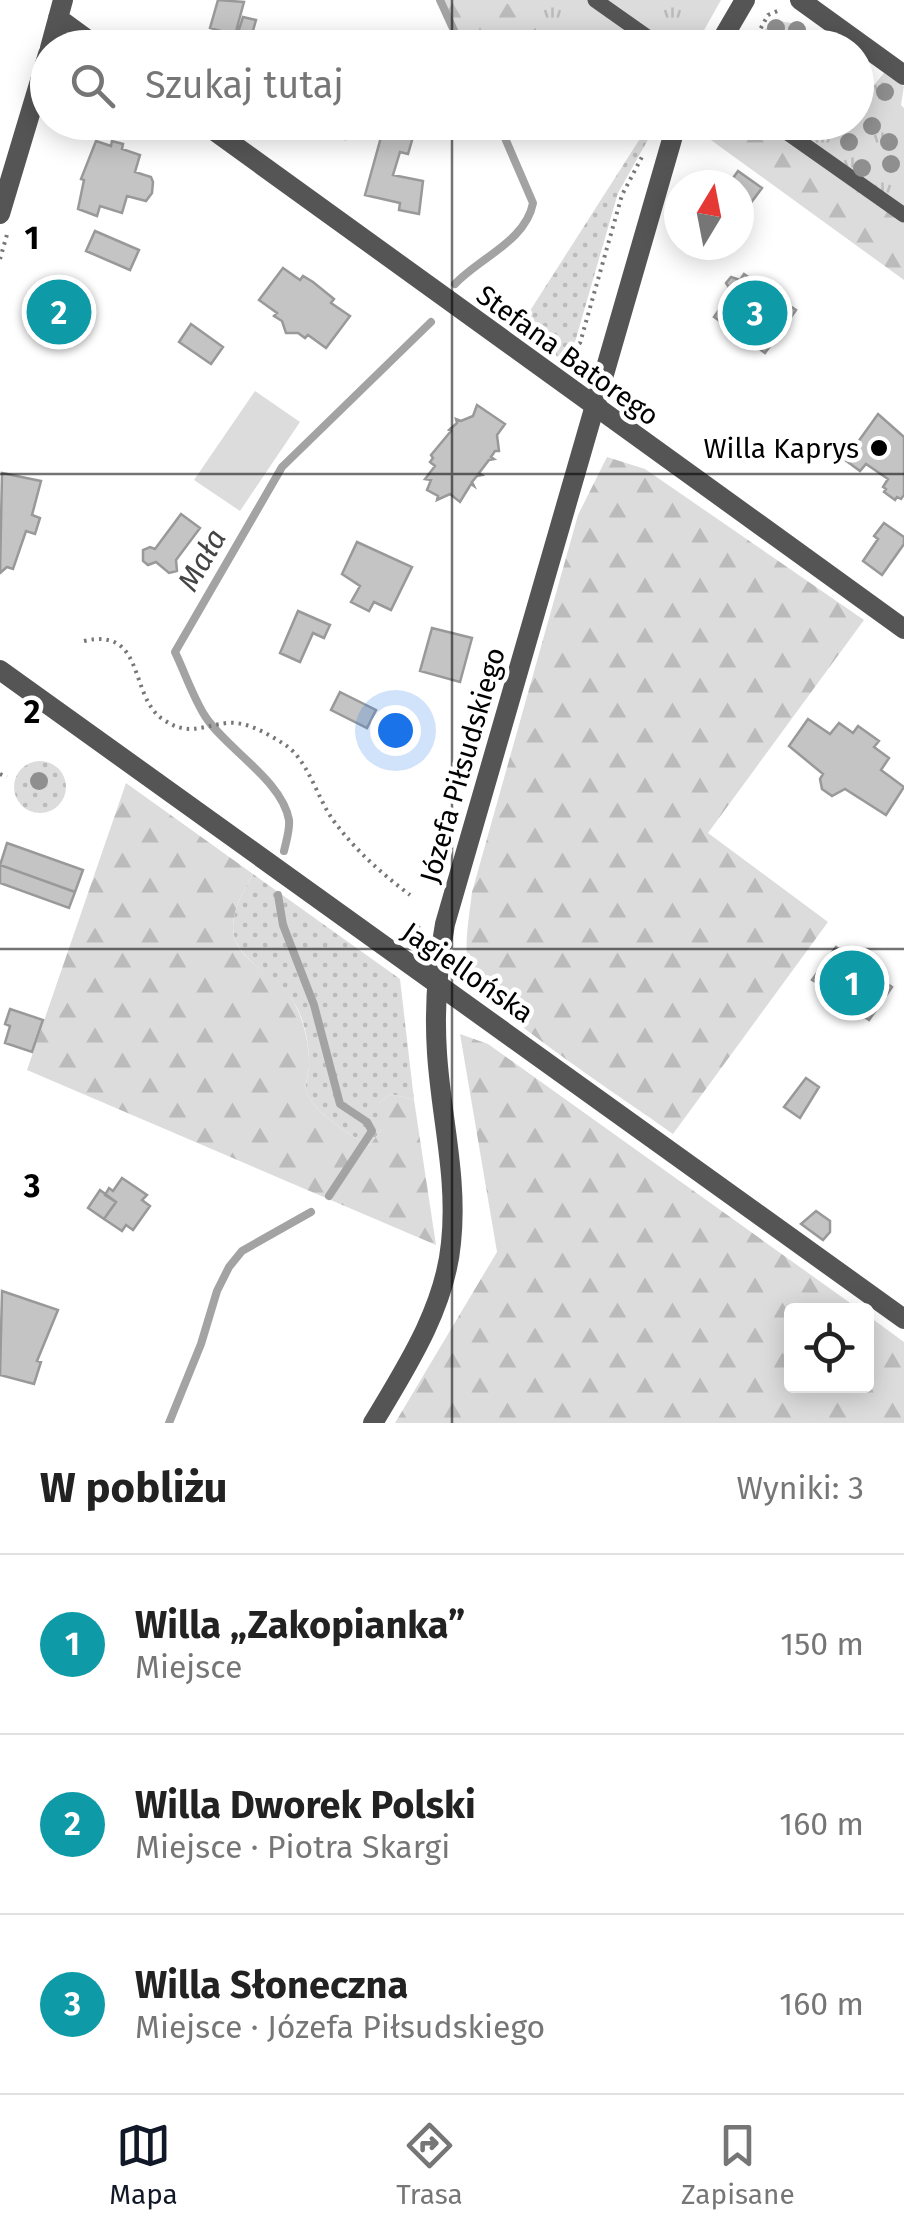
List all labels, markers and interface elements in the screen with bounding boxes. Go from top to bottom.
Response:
search box [30,30,874,140]
icon: search [65,58,120,113]
text: Szukaj tutaj [145,62,344,108]
north arrow [664,170,754,260]
text: 1 [25,219,39,257]
pin: 2 [27,274,92,350]
pin: 3 [722,276,788,350]
street label: Stefana Batorego [470,278,665,433]
place label: Willa Kaprys [703,432,859,465]
marker: Willa Kaprys [868,437,890,459]
water label: Mała [170,522,234,598]
street label: Józefa Piłsudskiego [413,644,512,887]
text: 2 [24,693,40,731]
your location [370,705,421,756]
street label: Jagiellońska [396,915,540,1030]
pin: 1 [820,946,884,1020]
text: 3 [23,1167,40,1205]
map controls [784,1303,874,1393]
button: locate [784,1303,874,1393]
text: W pobliżu [40,1463,227,1513]
text: Wyniki: 3 [737,1469,864,1507]
text: Willa „Zakopianka” [135,1602,465,1648]
text: 1 [65,1625,80,1663]
text: 150 m [780,1625,864,1663]
text: Miejsce [135,1648,242,1686]
text: Willa Dworek Polski [135,1782,476,1828]
text: 2 [64,1805,81,1843]
text: 160 m [779,1805,864,1843]
text: Miejsce · Piotra Skargi [135,1828,450,1866]
text: Willa Słoneczna [135,1962,408,2008]
text: 3 [64,1985,81,2023]
text: 160 m [779,1985,864,2023]
text: Miejsce · Józefa Piłsudskiego [135,2008,545,2046]
tab: Mapa [109,2118,178,2211]
tab: Trasa [396,2118,463,2211]
tab: Zapisane [681,2118,795,2211]

